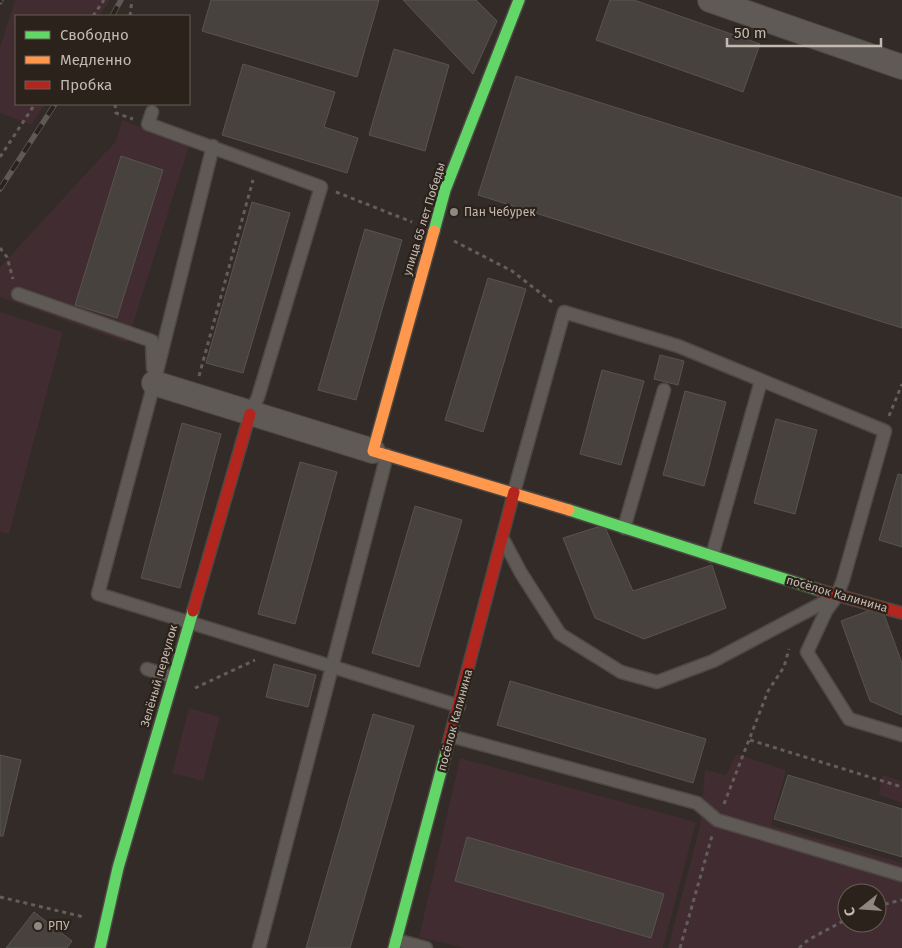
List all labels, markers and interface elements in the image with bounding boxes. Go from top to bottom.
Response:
legend [15,15,190,105]
scale bar [727,15,881,47]
text: 50 m [734,24,767,42]
text: Свободно [60,26,129,44]
text: Медленно [60,51,132,69]
text: Пробка [60,76,112,94]
street label: улица 65 лет Победы [400,161,448,277]
place label: Пан Чебурек [464,205,536,219]
marker: Пан Чебурек [448,206,460,218]
street label: посёлок Калинина [785,573,889,615]
street label: Зелёный переулок [138,623,180,729]
street label: посёлок Калинина [435,668,475,772]
north arrow [837,883,887,933]
text: С [841,905,859,918]
place label: РПУ [48,919,70,933]
marker: РПУ [32,920,44,932]

